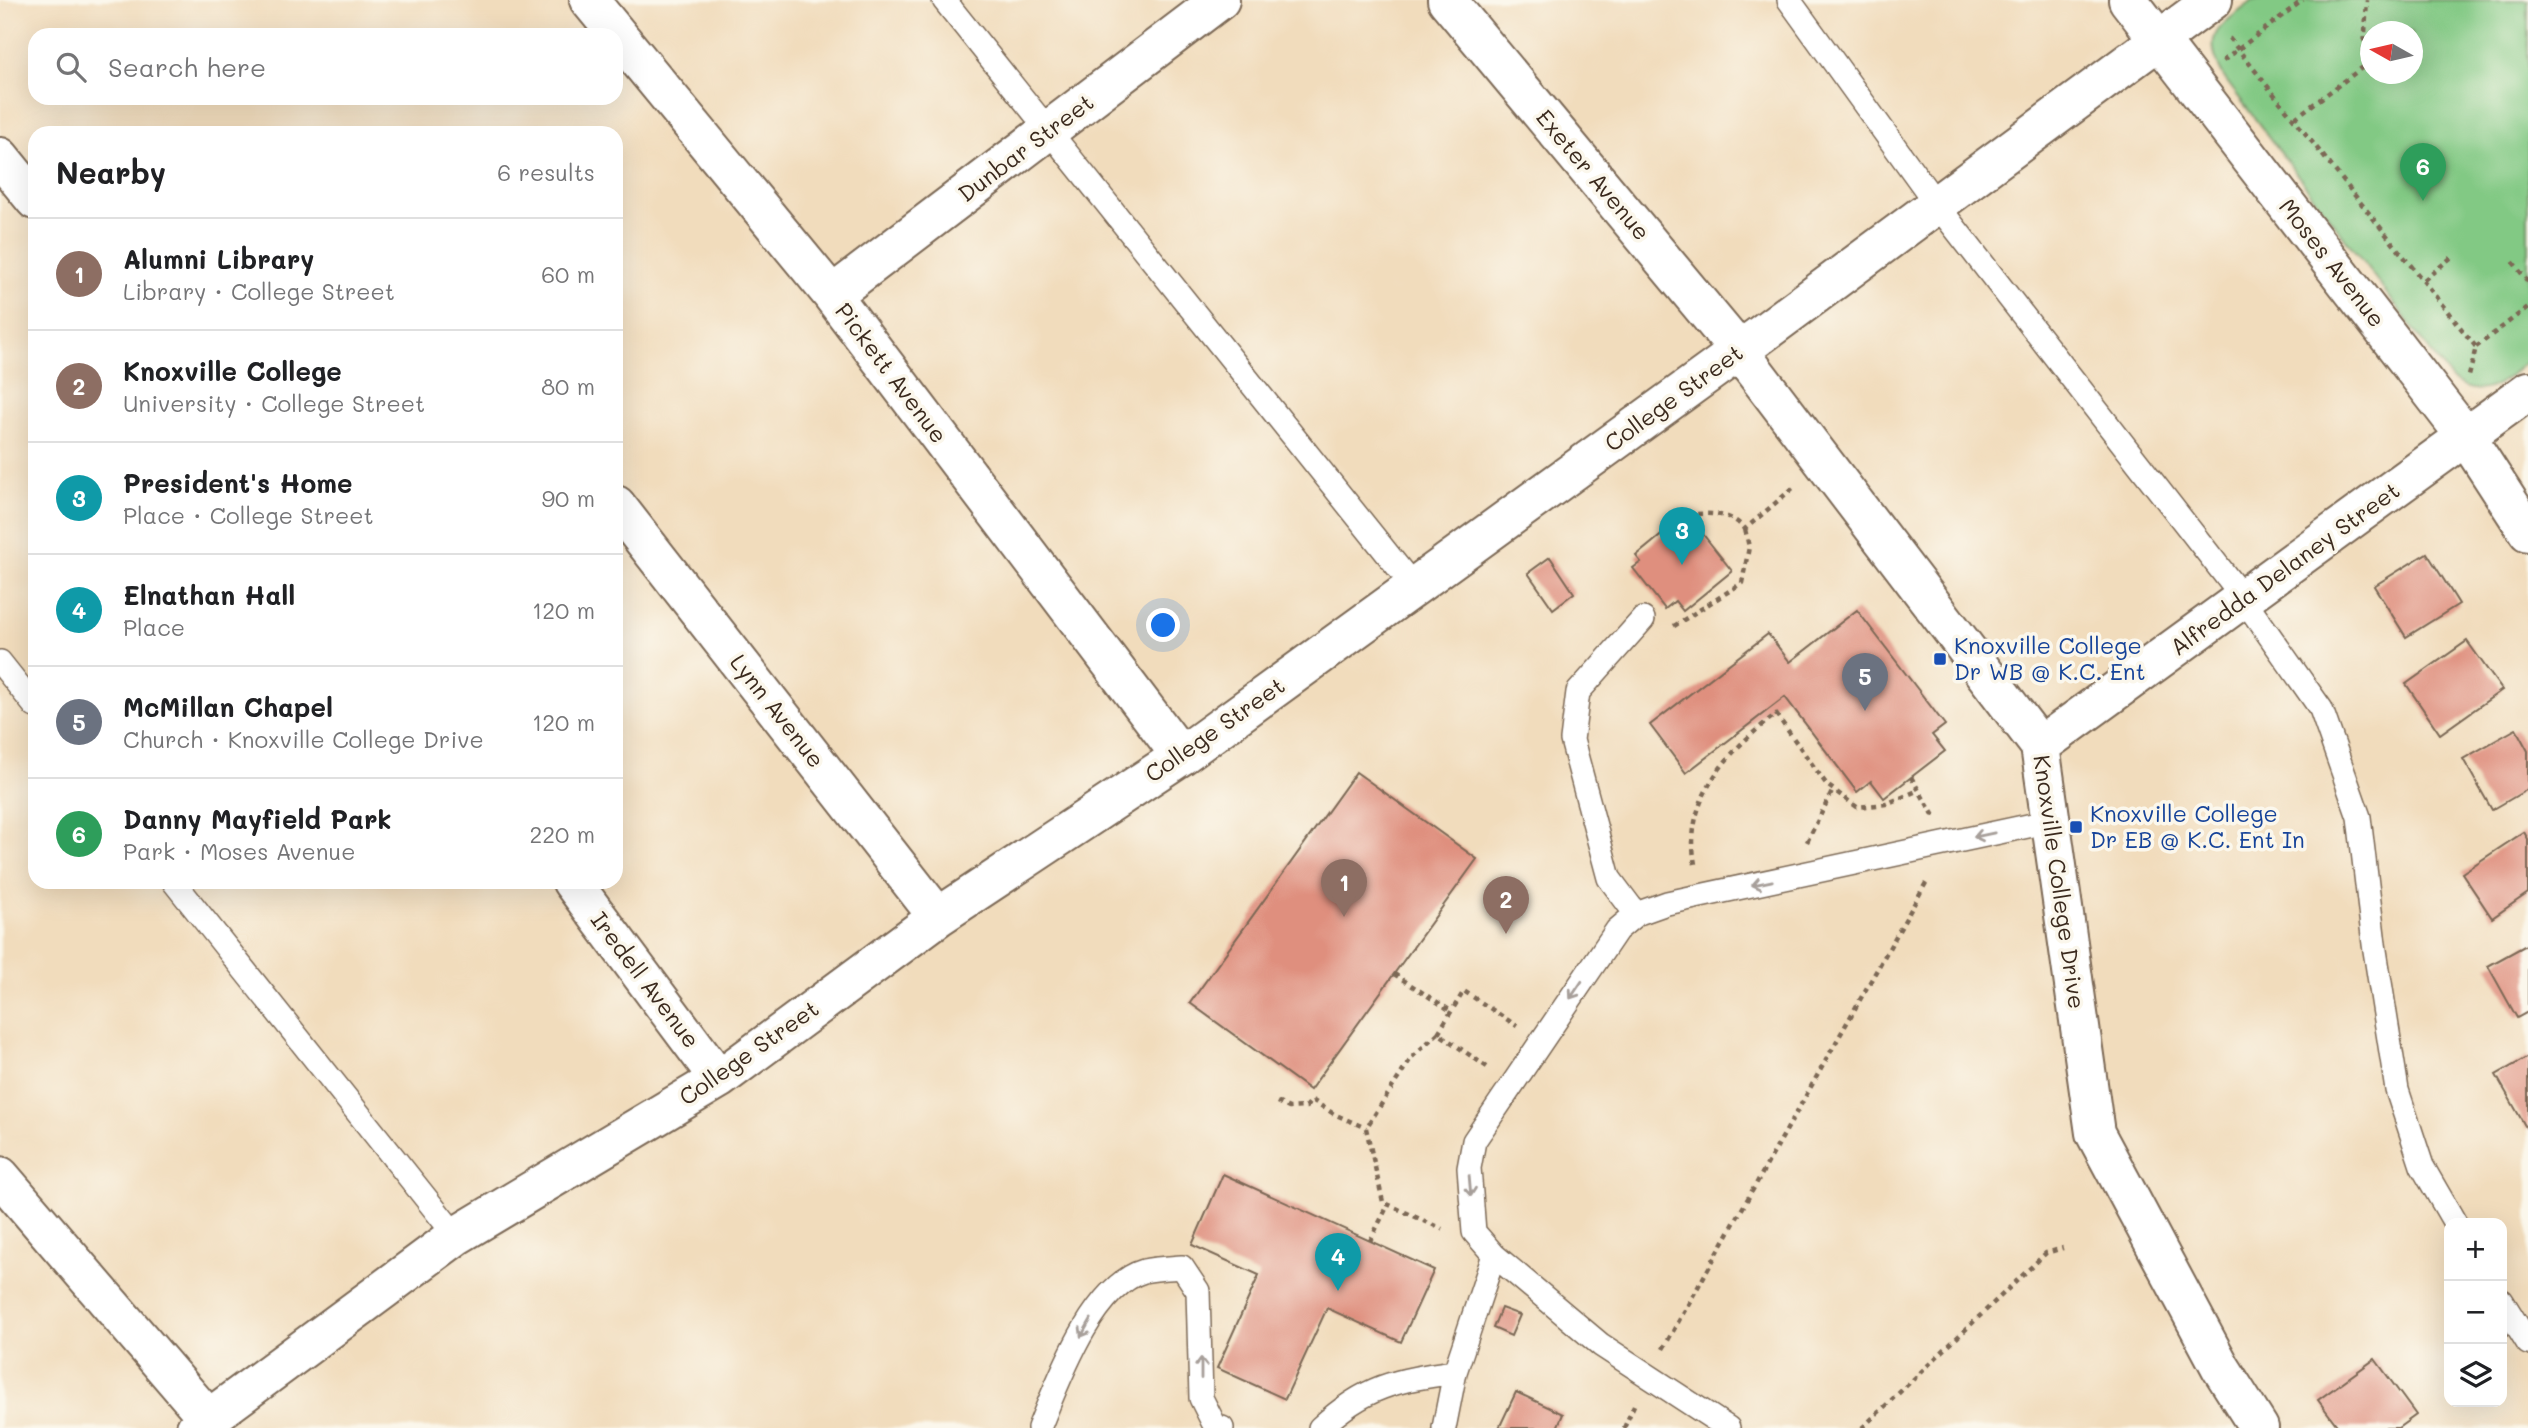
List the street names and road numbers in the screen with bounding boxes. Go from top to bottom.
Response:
street label: Dunbar Street [952,86,1099,208]
street label: Exeter Avenue [1530,103,1657,246]
street label: Moses Avenue [2273,192,2392,333]
street label: Pickett Avenue [829,296,954,449]
street label: College Street [1598,337,1749,458]
street label: Alfredda Delaney Street [2164,475,2405,662]
street label: Lynn Avenue [724,647,832,773]
street label: College Street [1139,670,1290,789]
street label: Knoxville College Drive [2027,753,2093,1011]
street label: Iredell Avenue [585,905,707,1054]
street label: College Street [673,993,824,1112]

